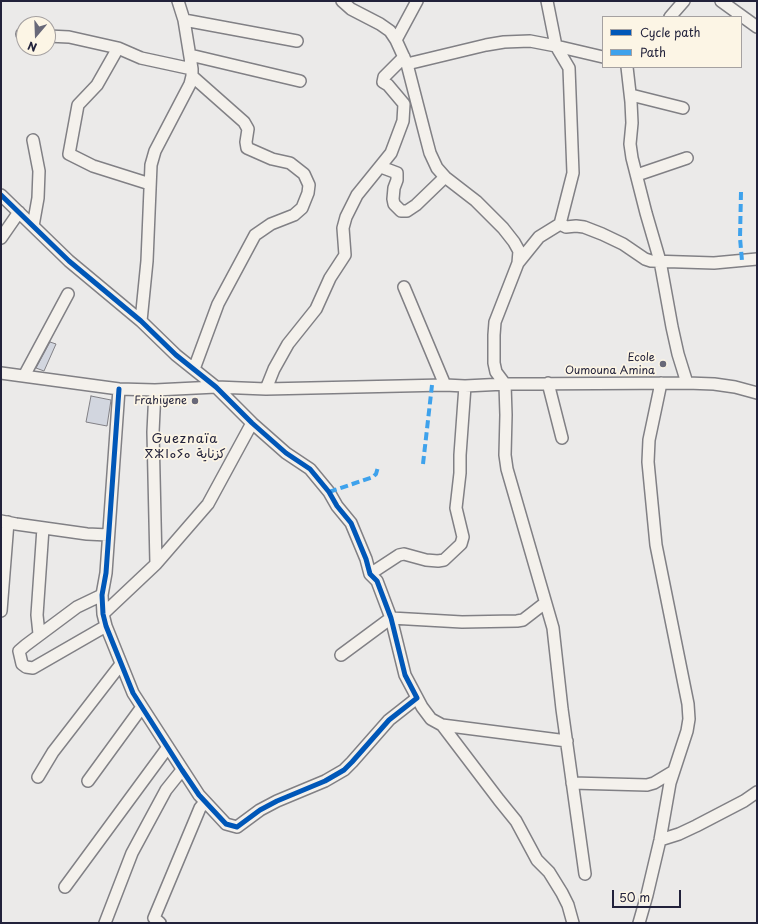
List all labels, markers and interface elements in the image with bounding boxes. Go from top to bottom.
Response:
north arrow [16,16,56,56]
legend [602,16,742,68]
text: Cycle path [640,23,701,41]
text: N [25,37,39,56]
text: Path [640,43,666,61]
place label: Ecole Oumouna Amina [565,351,655,377]
marker: Ecole Oumouna Amina [658,359,668,369]
place label: Frahiyene [134,394,187,408]
marker: Frahiyene [190,396,200,406]
district label: Gueznaïa ⴳⵣⵏⴰⵢⴰ كزناية [148,431,222,462]
scale bar [614,882,683,908]
text: 50 m [619,888,650,906]

